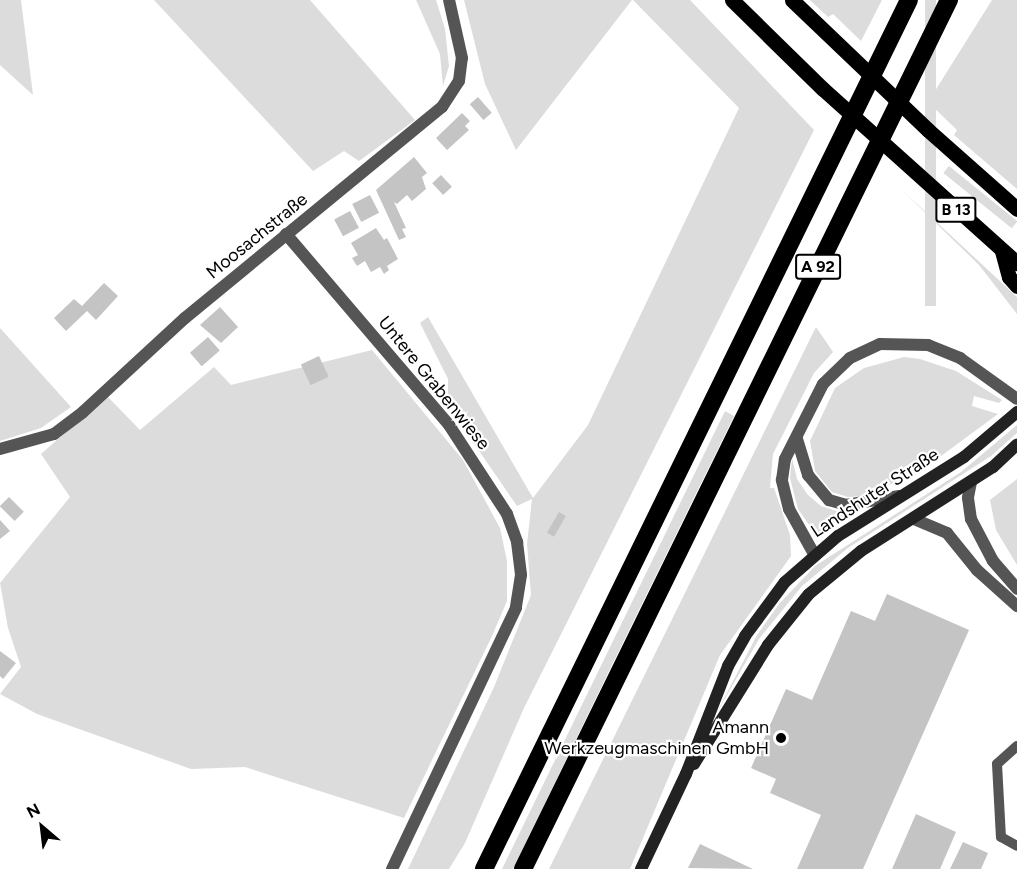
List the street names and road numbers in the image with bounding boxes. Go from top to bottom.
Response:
street label: Moosachstraße [202,189,312,283]
road number: B 13 [935,197,977,223]
road number: A 92 [794,254,842,280]
street label: Untere Grabenwiese [374,312,494,454]
street label: Landshuter Straße [807,444,943,542]

